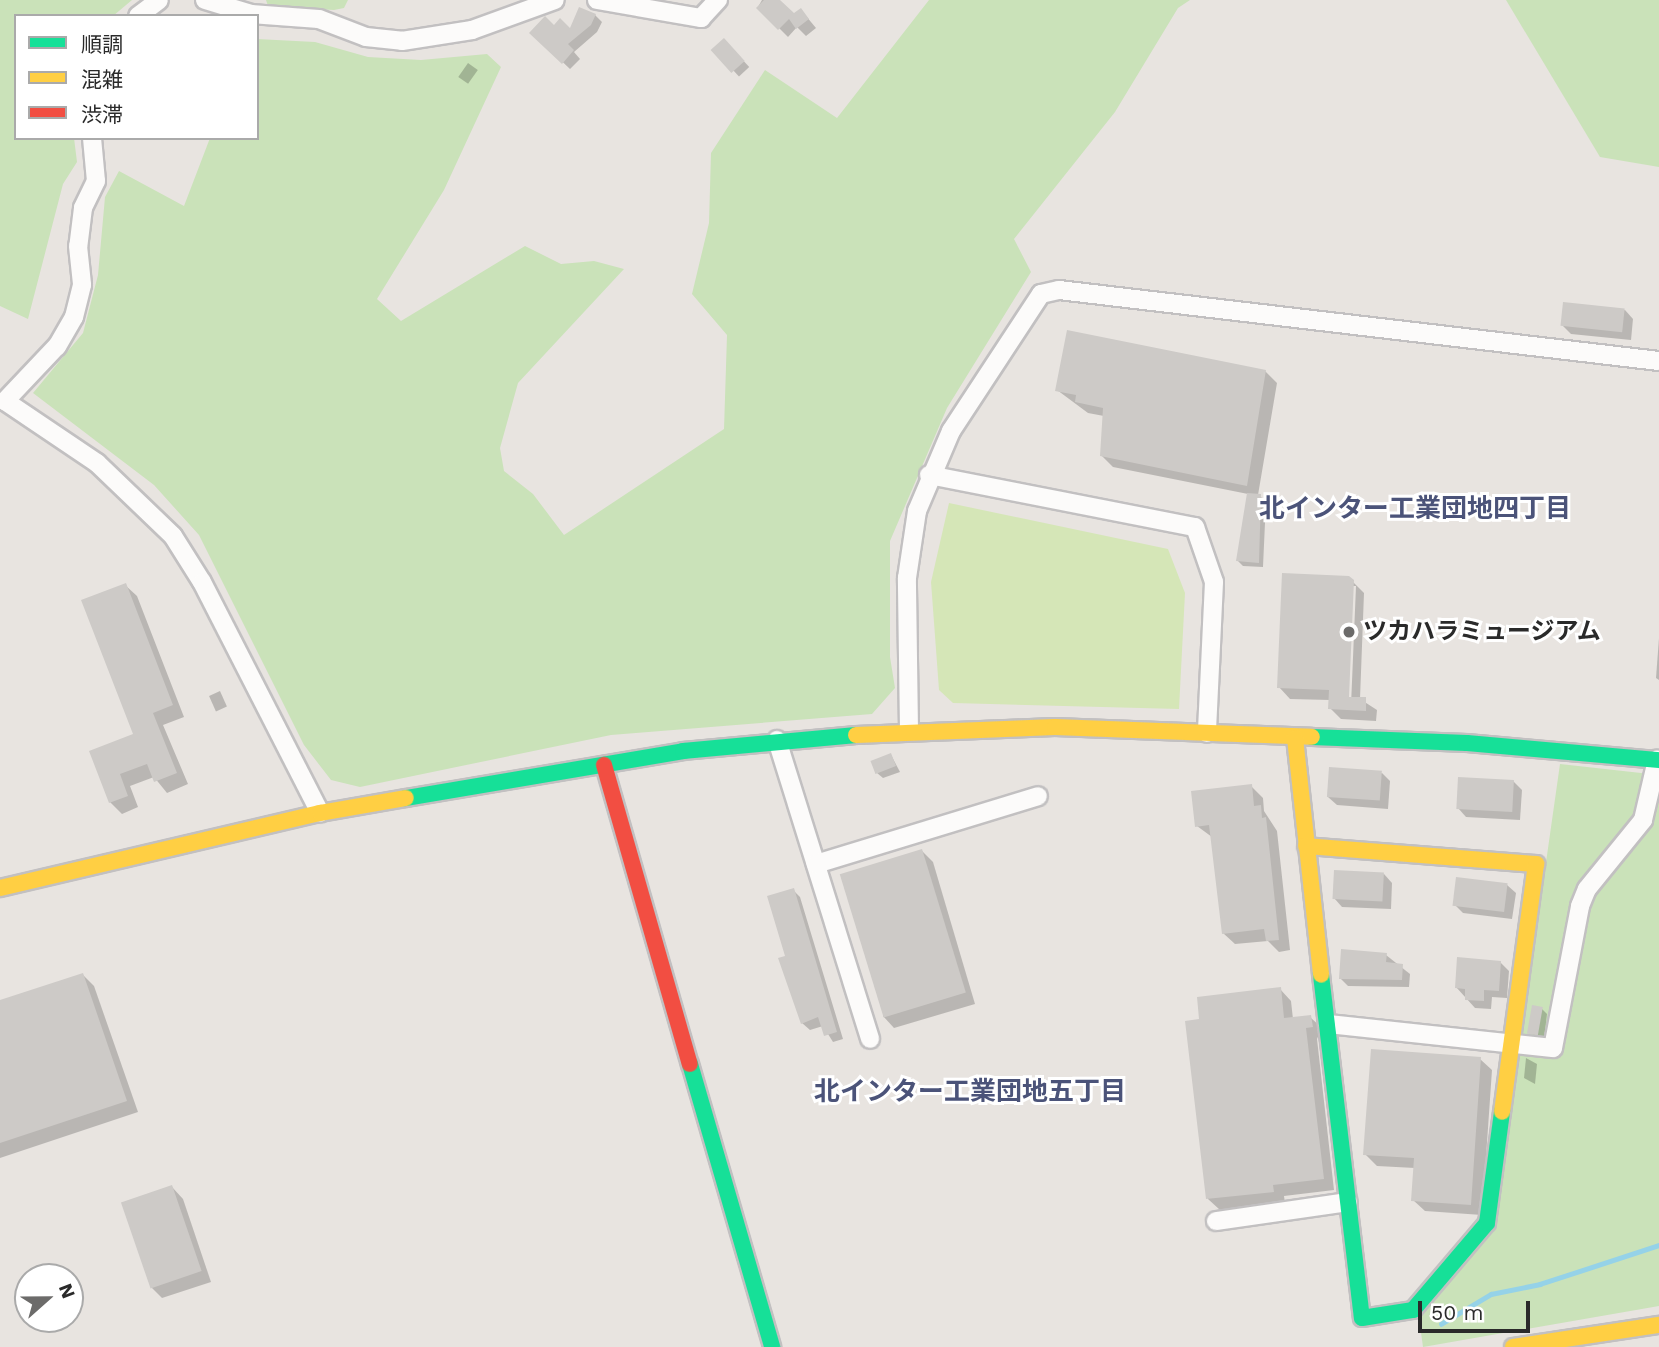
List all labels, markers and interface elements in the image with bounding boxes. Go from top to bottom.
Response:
legend [14,14,259,140]
text: 順調 [81,32,123,57]
text: 混雑 [81,67,123,92]
text: 渋滞 [81,102,123,127]
district label: 北インター工業団地四丁目 [1259,493,1571,525]
place label: ツカハラミュージアム [1363,618,1603,646]
marker: ツカハラミュージアム [1341,624,1357,640]
district label: 北インター工業団地五丁目 [814,1076,1126,1108]
north arrow [14,1263,84,1333]
text: N [54,1280,80,1302]
scale bar [1421,1288,1533,1332]
text: 50 m [1431,1300,1483,1325]

